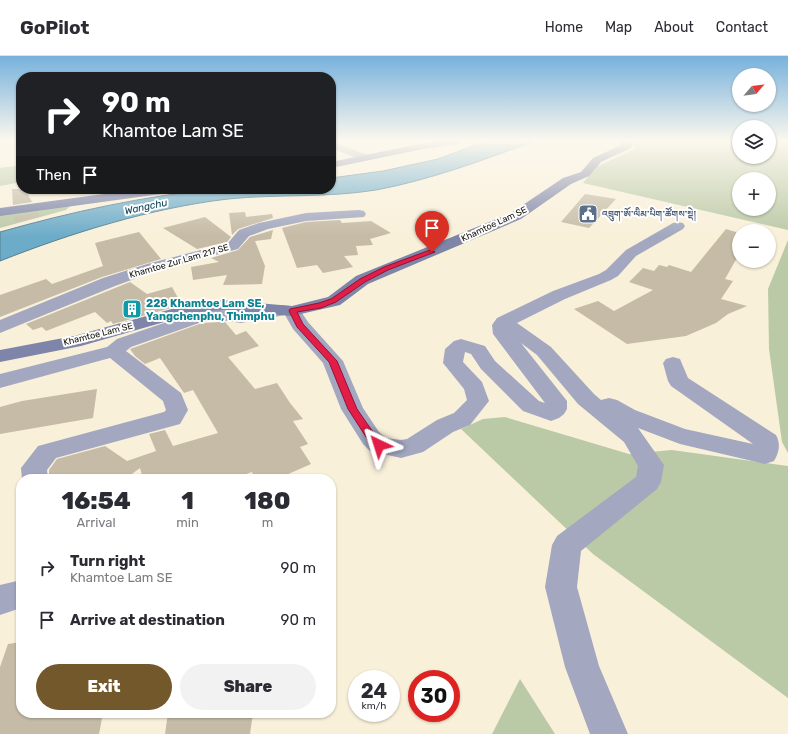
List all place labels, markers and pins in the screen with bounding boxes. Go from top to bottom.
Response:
public building icon: འབྲུག་ཨོ་ལིམ་པིག་ཚོགས་སྡེ། [577,203,599,225]
place label: འབྲུག་ཨོ་ལིམ་པིག་ཚོགས་སྡེ། [602,206,696,222]
pin [415,211,449,252]
place label: 228 Khamtoe Lam SE, Yangchenphu, Thimphu [146,297,275,323]
building icon: 228 Khamtoe Lam SE, Yangchenphu, Thimphu [121,298,143,320]

